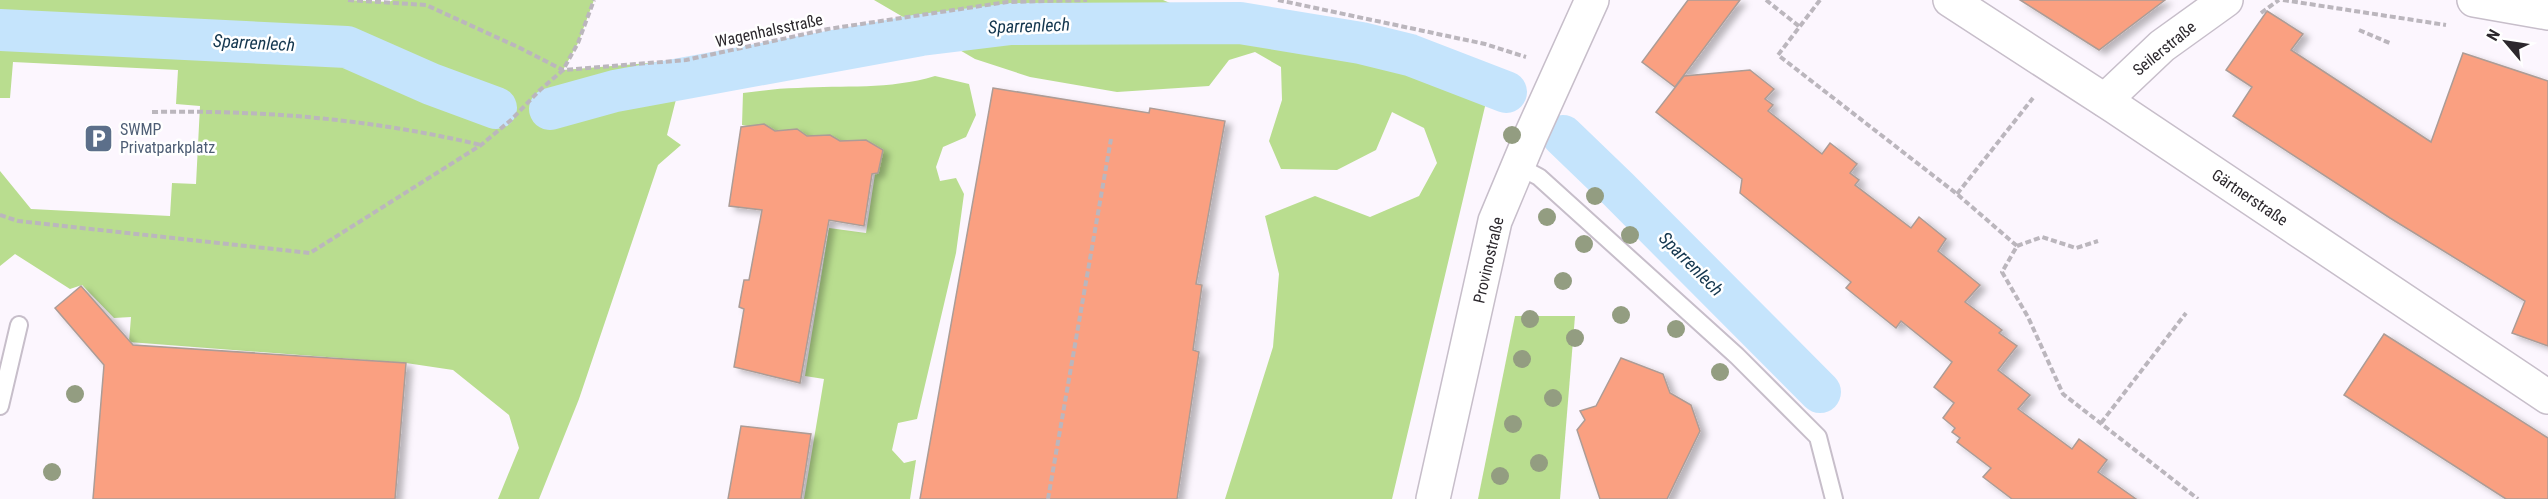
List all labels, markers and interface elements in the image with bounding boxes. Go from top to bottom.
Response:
street label: Wagenhalsstraße [714,10,824,51]
north arrow [2476,12,2536,72]
water label: Sparrenlech [988,14,1070,37]
street label: Seilerstraße [2129,17,2200,80]
text: N [2483,26,2504,44]
water label: Sparrenlech [213,30,295,55]
place label: SWMP Privatparkplatz [120,120,215,157]
parking icon: SWMP Privatparkplatz [83,122,115,154]
street label: Gärtnerstraße [2208,165,2291,230]
street label: Provinostraße [1469,215,1508,305]
water label: Sparrenlech [1655,227,1728,300]

